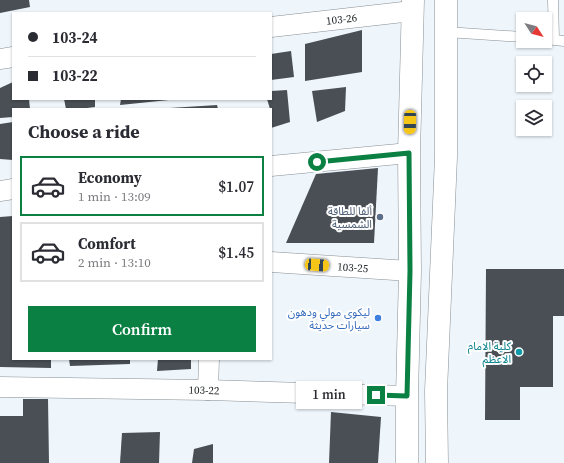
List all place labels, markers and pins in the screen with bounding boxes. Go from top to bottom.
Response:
place label: ألفا للطاقة الشمسية [328,204,372,232]
marker: ألفا للطاقة الشمسية [375,212,385,222]
place label: ليكوي مولي ودهون سيارات حديثة [288,305,370,333]
marker: ليكوي مولي ودهون سيارات حديثة [373,313,383,323]
place label: كلية الامام الاعظم [468,339,511,368]
marker: كلية الامام الاعظم [514,347,524,357]

